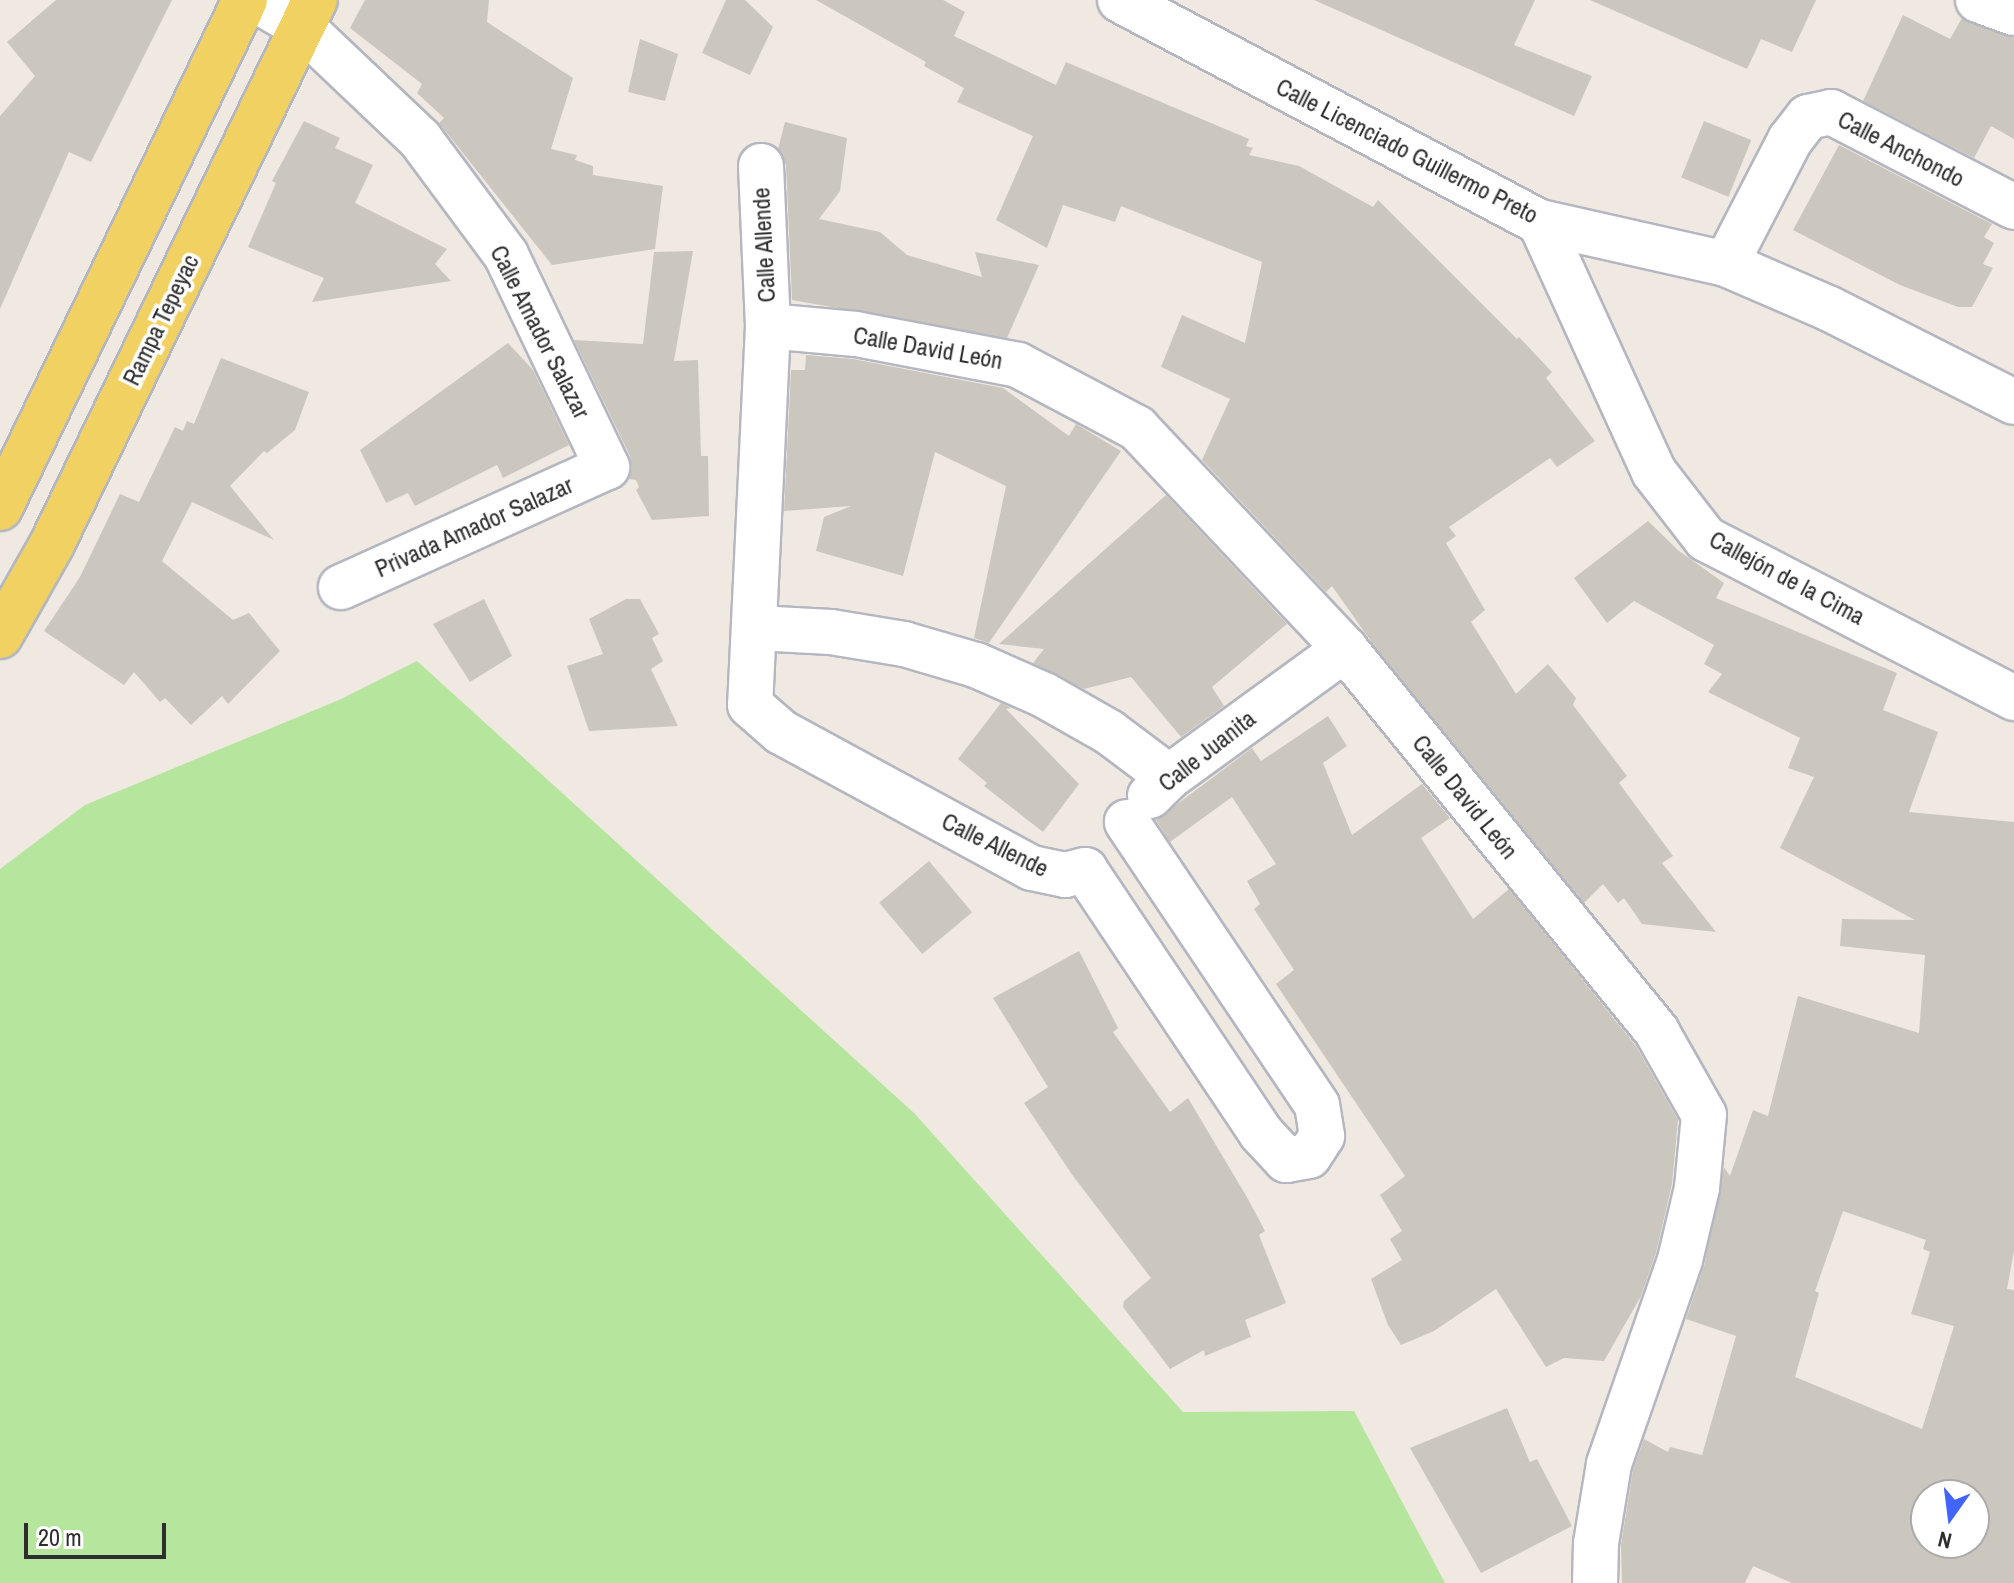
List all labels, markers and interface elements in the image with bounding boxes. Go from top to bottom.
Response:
street label: Calle Licenciado Guillermo Preto [1271,72,1543,230]
street label: Calle Anchondo [1833,105,1969,193]
street label: Calle Allende [747,186,781,304]
street label: Calle Amador Salazar [484,240,596,424]
street label: Rampa Tepeyac [117,250,205,390]
street label: Calle David León [851,321,1005,375]
street label: Privada Amador Salazar [370,470,578,584]
street label: Callejón de la Cima [1704,525,1870,631]
street label: Calle Juanita [1153,704,1261,798]
street label: Calle David León [1406,729,1524,865]
street label: Calle Allende [937,807,1053,883]
north arrow [1910,1479,1990,1559]
scale bar [28,1507,170,1557]
text: 20 m [38,1521,82,1553]
text: N [1935,1524,1955,1556]

